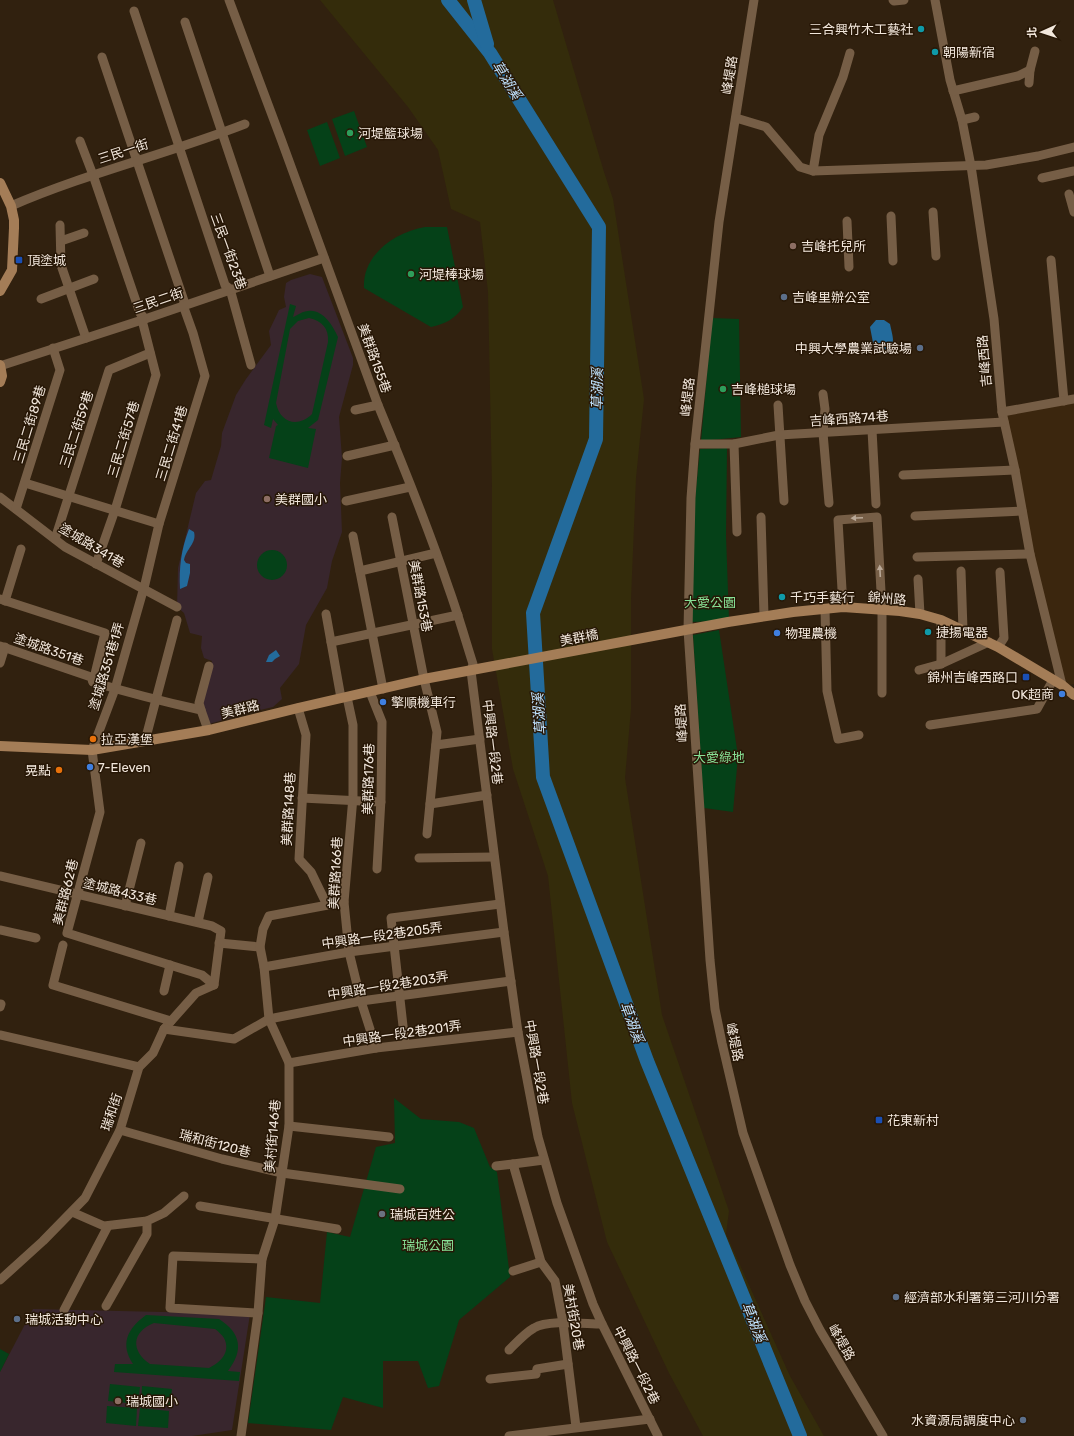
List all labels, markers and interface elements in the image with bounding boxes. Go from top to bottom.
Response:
north arrow [1022,12,1062,52]
place label: 三合興竹木工藝社 [809,22,913,37]
marker: 三合興竹木工藝社 [916,24,926,34]
text: 北 [1026,27,1039,38]
place label: 朝陽新宿 [943,45,995,60]
marker: 朝陽新宿 [930,47,940,57]
street label: 峰堤路 [719,55,740,96]
water label: 草湖溪 [488,58,526,104]
place label: 河堤籃球場 [358,126,423,141]
marker: 河堤籃球場 [345,128,355,138]
street label: 三民一街 [96,136,150,167]
street label: 三民一街23巷 [208,211,249,292]
place label: 吉峰托兒所 [801,239,866,254]
marker: 吉峰托兒所 [788,241,798,251]
place label: 頂塗城 [27,253,66,268]
marker: 頂塗城 [14,255,24,265]
place label: 河堤棒球場 [419,267,484,282]
marker: 河堤棒球場 [406,269,416,279]
street label: 三民二街 [131,285,185,316]
place label: 吉峰里辦公室 [792,290,870,305]
marker: 吉峰里辦公室 [779,292,789,302]
street label: 美群路155巷 [355,321,394,395]
street label: 吉峰西路 [975,334,994,388]
place label: 中興大學農業試驗場 [795,341,912,356]
marker: 中興大學農業試驗場 [915,343,925,353]
water label: 草湖溪 [589,366,606,410]
street label: 峰堤路 [678,377,697,417]
place label: 吉峰槌球場 [731,382,796,397]
street label: 三民二街89巷 [10,383,48,465]
marker: 吉峰槌球場 [718,384,728,394]
street label: 三民二街59巷 [57,389,96,470]
street label: 三民二街57巷 [105,399,142,479]
street label: 三民二街41巷 [153,403,190,483]
street label: 吉峰西路74巷 [809,408,889,429]
place label: 美群國小 [275,492,327,507]
marker: 美群國小 [262,494,272,504]
one-way arrow [851,515,863,522]
street label: 塗城路341巷 [57,520,127,571]
street label: 美群路153巷 [406,559,435,633]
one-way arrow [876,565,883,577]
street label: 錦州路 [867,589,907,608]
place label: 千巧手藝行 [790,590,855,605]
marker: 千巧手藝行 [777,592,787,602]
park label: 大愛公園 [684,595,736,610]
street label: 塗城路351巷1弄 [86,620,127,712]
place label: 捷揚電器 [936,625,988,640]
street label: 美群橋 [559,626,600,649]
place label: 物理農機 [785,626,837,641]
marker: 捷揚電器 [923,627,933,637]
marker: 物理農機 [772,628,782,638]
street label: 塗城路351巷 [12,631,86,668]
place label: 錦州吉峰西路口 [927,670,1018,685]
marker: 錦州吉峰西路口 [1021,672,1031,682]
place label: OK超商 [1011,687,1054,702]
marker: OK超商 [1057,689,1067,699]
water label: 草湖溪 [529,690,549,736]
place label: 擎順機車行 [391,695,456,710]
street label: 美群路 [219,697,261,721]
marker: 擎順機車行 [378,697,388,707]
street label: 中興路一段2巷 [480,699,505,785]
street label: 峰堤路 [673,703,690,743]
place label: 拉亞漢堡 [101,732,153,747]
marker: 拉亞漢堡 [88,734,98,744]
street label: 美群路176巷 [360,743,377,815]
park label: 大愛綠地 [693,750,745,765]
place label: 7-Eleven [98,760,151,775]
marker: 7-Eleven [85,762,95,772]
place label: 晃點 [25,763,51,778]
marker: 晃點 [54,765,64,775]
street label: 美群路148巷 [279,772,298,846]
street label: 美群路166巷 [326,836,345,910]
street label: 美群路62巷 [50,858,81,927]
street label: 塗城路433巷 [81,875,158,908]
street label: 中興路一段2巷205弄 [320,920,444,951]
street label: 中興路一段2巷203弄 [326,969,450,1002]
water label: 草湖溪 [616,1000,647,1047]
street label: 中興路一段2巷201弄 [342,1018,463,1049]
street label: 中興路一段2巷 [522,1019,551,1106]
street label: 峰堤路 [723,1021,746,1063]
street label: 瑞和街 [98,1091,125,1133]
street label: 美村街146巷 [262,1099,283,1173]
place label: 花東新村 [887,1113,939,1128]
marker: 花東新村 [874,1115,884,1125]
street label: 瑞和街120巷 [177,1127,252,1160]
place label: 瑞城百姓公 [390,1207,455,1222]
marker: 瑞城百姓公 [377,1209,387,1219]
park label: 瑞城公園 [402,1238,454,1253]
street label: 美村街20巷 [560,1282,587,1352]
place label: 經濟部水利署第三河川分署 [904,1290,1060,1305]
marker: 經濟部水利署第三河川分署 [891,1292,901,1302]
water label: 草湖溪 [738,1300,770,1347]
place label: 瑞城活動中心 [25,1312,103,1327]
marker: 瑞城活動中心 [12,1314,22,1324]
street label: 峰堤路 [825,1322,858,1363]
street label: 中興路一段2巷 [610,1324,663,1407]
place label: 瑞城國小 [126,1394,178,1409]
marker: 瑞城國小 [113,1396,123,1406]
place label: 水資源局調度中心 [911,1413,1015,1428]
marker: 水資源局調度中心 [1018,1415,1028,1425]

